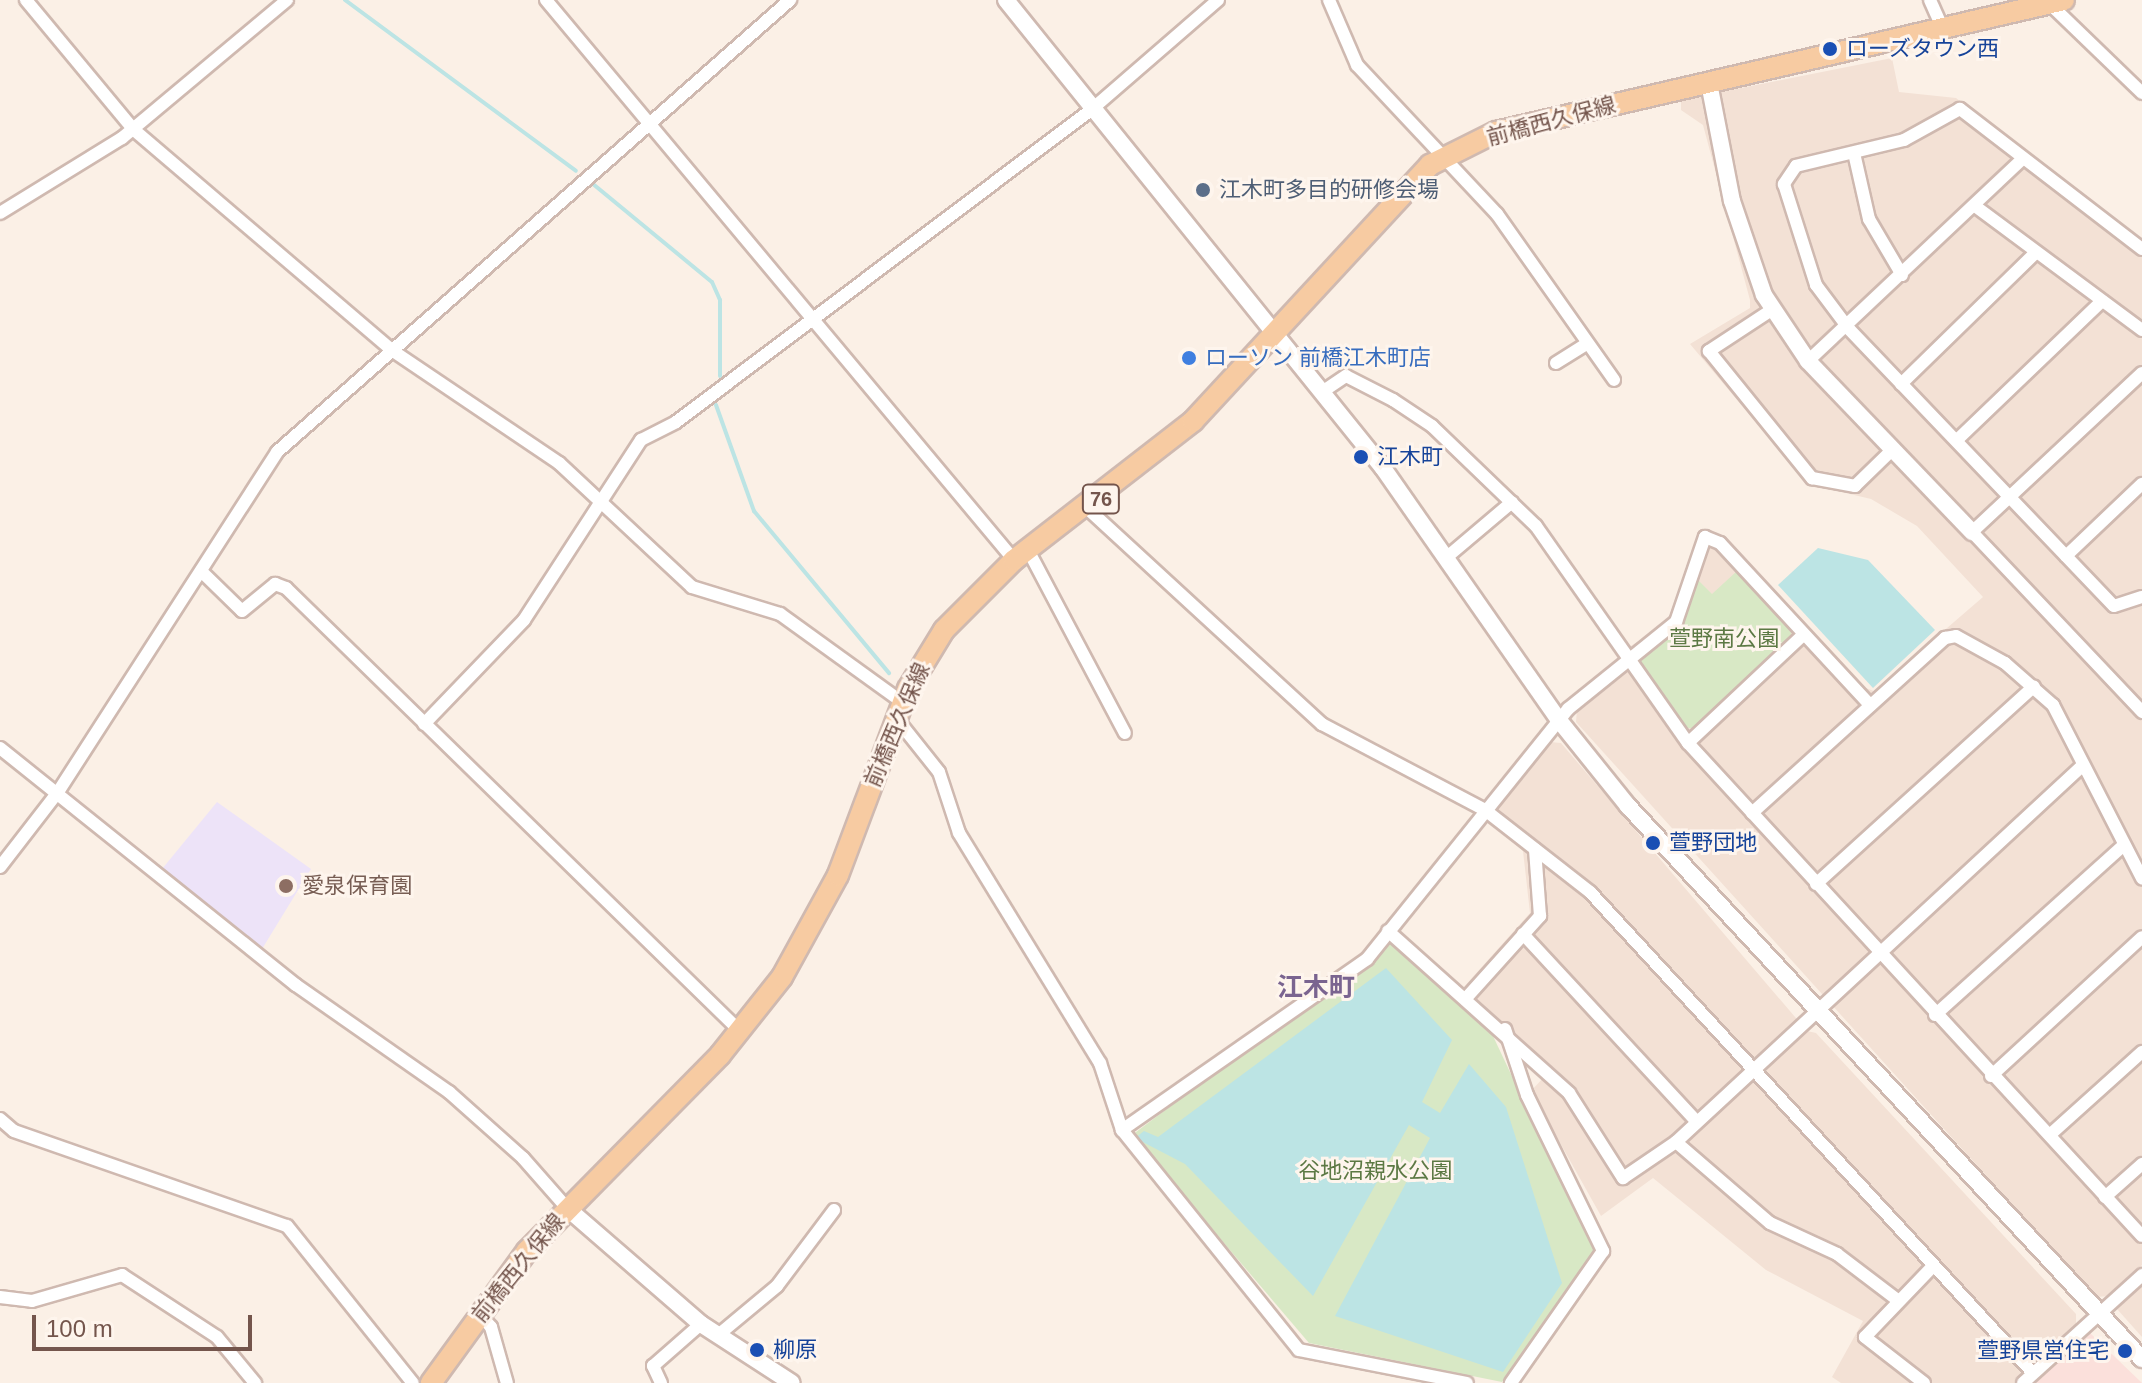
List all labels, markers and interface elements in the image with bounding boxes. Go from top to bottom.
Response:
place label: ローズタウン西 [1846,36,2000,62]
marker: ローズタウン西 [1821,40,1839,58]
street label: 前橋西久保線 [1484,91,1618,151]
place label: 江木町多目的研修会場 [1219,177,1439,203]
marker: 江木町多目的研修会場 [1194,181,1212,199]
place label: ローソン 前橋江木町店 [1205,345,1431,371]
marker: ローソン 前橋江木町店 [1180,349,1198,367]
place label: 江木町 [1377,444,1443,470]
marker: 江木町 [1352,448,1370,466]
road number: 76 [1081,483,1121,515]
park label: 萱野南公園 [1669,626,1779,652]
street label: 前橋西久保線 [859,659,935,791]
place label: 萱野団地 [1669,830,1757,856]
marker: 萱野団地 [1644,834,1662,852]
place label: 愛泉保育園 [302,873,412,899]
marker: 愛泉保育園 [277,877,295,895]
district label: 江木町 [1277,972,1355,1004]
park label: 谷地沼親水公園 [1298,1158,1452,1184]
street label: 前橋西久保線 [466,1208,570,1328]
scale bar [36,1299,256,1349]
text: 100 m [46,1315,113,1342]
place label: 柳原 [773,1337,817,1363]
place label: 萱野県営住宅 [1977,1338,2109,1364]
marker: 柳原 [748,1341,766,1359]
marker: 萱野県営住宅 [2116,1342,2134,1360]

